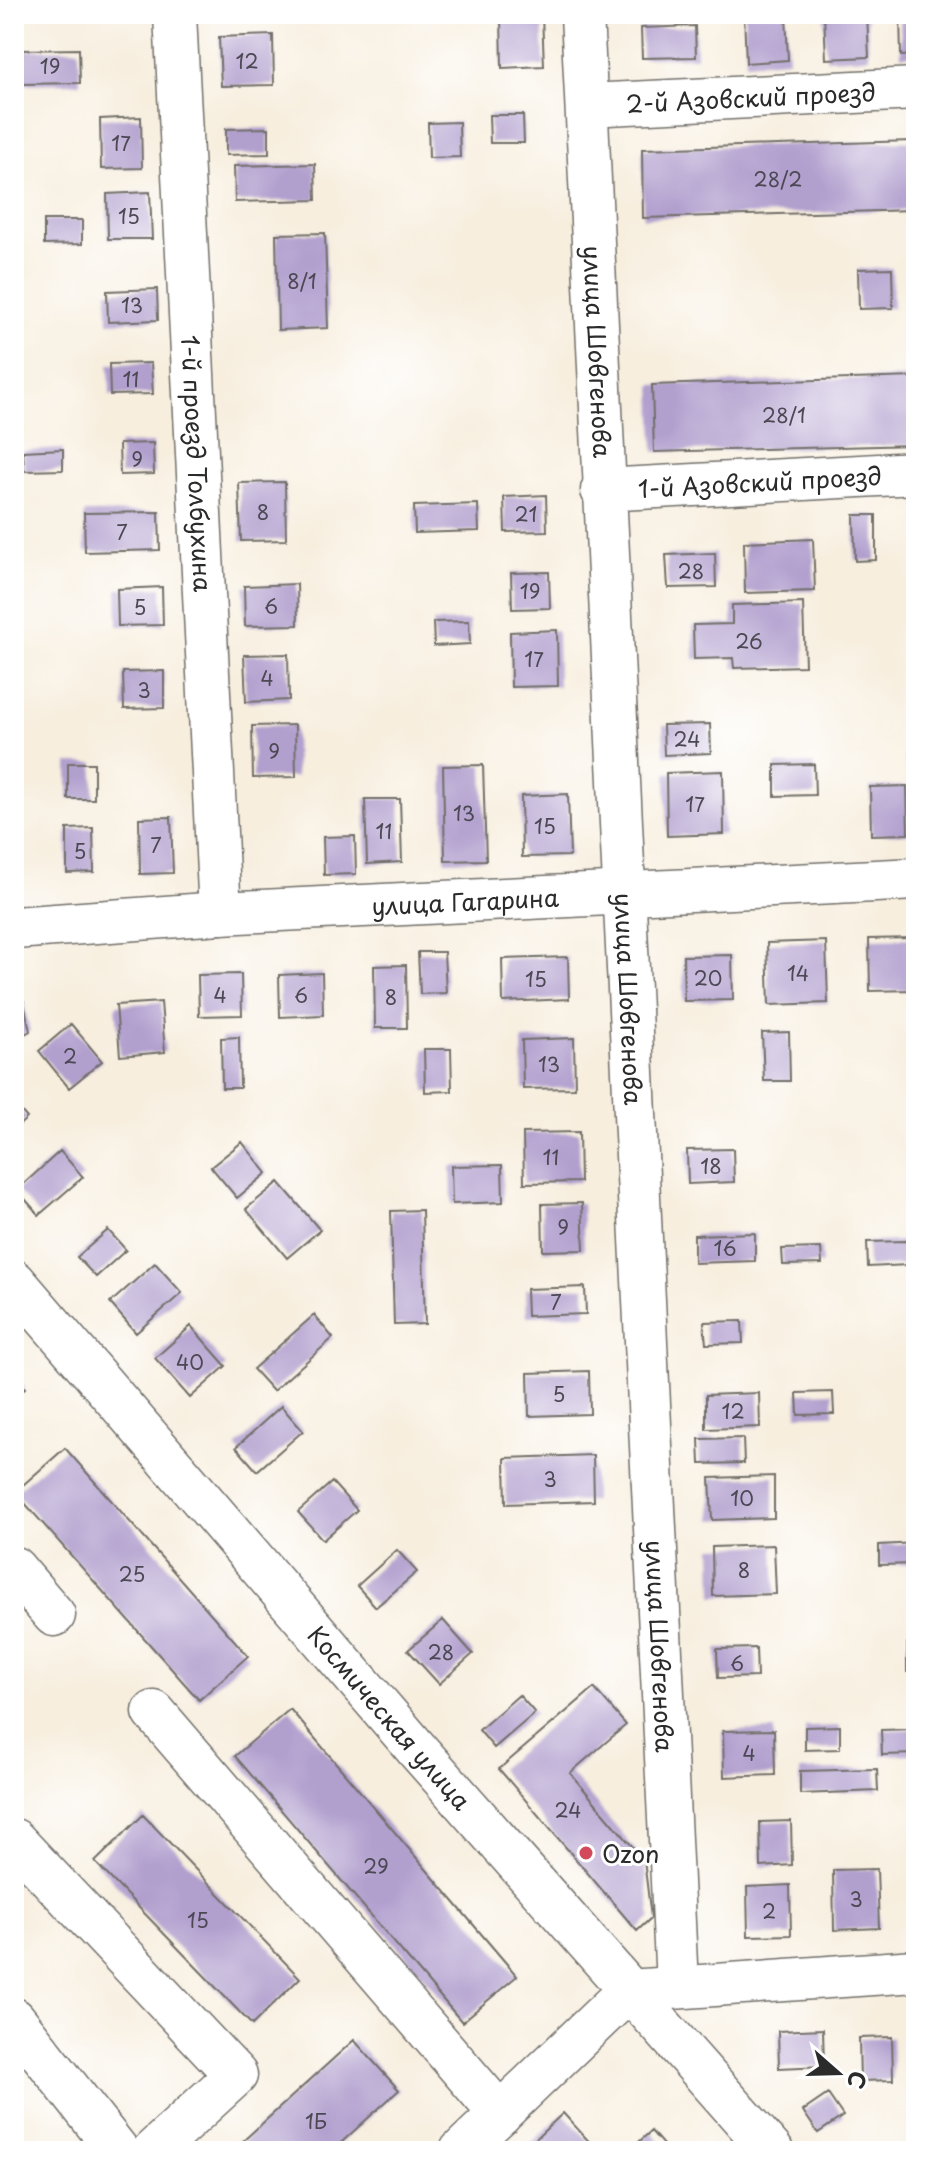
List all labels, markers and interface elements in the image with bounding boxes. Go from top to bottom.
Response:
house number: 12 [235,46,259,76]
house number: 19 [40,51,60,81]
street label: 2-й Азовский проезд [625,73,877,121]
house number: 17 [111,128,131,158]
house number: 28/2 [754,164,802,194]
house number: 15 [118,201,140,231]
street label: улица Шовгенова [575,245,621,459]
house number: 8/1 [287,266,317,296]
house number: 13 [121,290,143,320]
street label: 1-й проезд Толбухина [173,334,222,593]
house number: 11 [123,364,139,394]
house number: 28/1 [762,400,806,430]
house number: 9 [131,444,143,474]
street label: 1-й Азовский проезд [637,457,883,506]
house number: 8 [257,497,269,527]
house number: 21 [514,499,538,529]
house number: 7 [116,517,128,547]
house number: 28 [678,556,704,586]
house number: 19 [520,576,540,606]
house number: 6 [264,591,278,621]
house number: 5 [134,592,146,622]
house number: 26 [735,626,763,656]
house number: 17 [524,644,544,674]
house number: 4 [260,663,274,693]
house number: 3 [137,675,151,705]
house number: 24 [674,724,700,754]
house number: 9 [268,736,280,766]
house number: 17 [685,789,705,819]
house number: 13 [453,798,475,828]
house number: 15 [534,811,556,841]
house number: 11 [376,816,392,846]
house number: 7 [150,830,162,860]
house number: 5 [74,836,86,866]
street label: улица Гагарина [371,878,560,924]
street label: улица Шовгенова [606,892,653,1106]
house number: 14 [787,958,809,988]
house number: 20 [694,963,722,993]
house number: 15 [525,964,547,994]
house number: 4 [213,980,227,1010]
house number: 6 [294,980,308,1010]
house number: 8 [385,982,397,1012]
house number: 2 [63,1041,77,1071]
house number: 13 [538,1049,560,1079]
house number: 11 [543,1142,559,1172]
house number: 18 [700,1151,722,1181]
house number: 9 [557,1212,569,1242]
house number: 16 [714,1233,737,1263]
house number: 7 [550,1287,562,1317]
house number: 40 [176,1347,204,1377]
house number: 5 [553,1379,565,1409]
house number: 12 [721,1396,745,1426]
house number: 3 [543,1464,557,1494]
house number: 10 [730,1483,754,1513]
street label: улица Шовгенова [638,1539,684,1753]
house number: 8 [738,1555,750,1585]
house number: 25 [119,1559,145,1589]
street label: Космическая улица [300,1618,480,1817]
house number: 28 [428,1637,454,1667]
house number: 6 [730,1648,744,1678]
house number: 4 [742,1738,756,1768]
house number: 24 [555,1795,581,1825]
place label: Ozon [602,1835,659,1871]
marker: Ozon [577,1844,595,1862]
house number: 29 [363,1851,389,1881]
house number: 3 [849,1884,863,1914]
house number: 2 [762,1896,776,1926]
house number: 15 [187,1905,209,1935]
north arrow [798,2033,878,2113]
text: С [840,2067,877,2094]
house number: 1Б [305,2106,327,2136]

